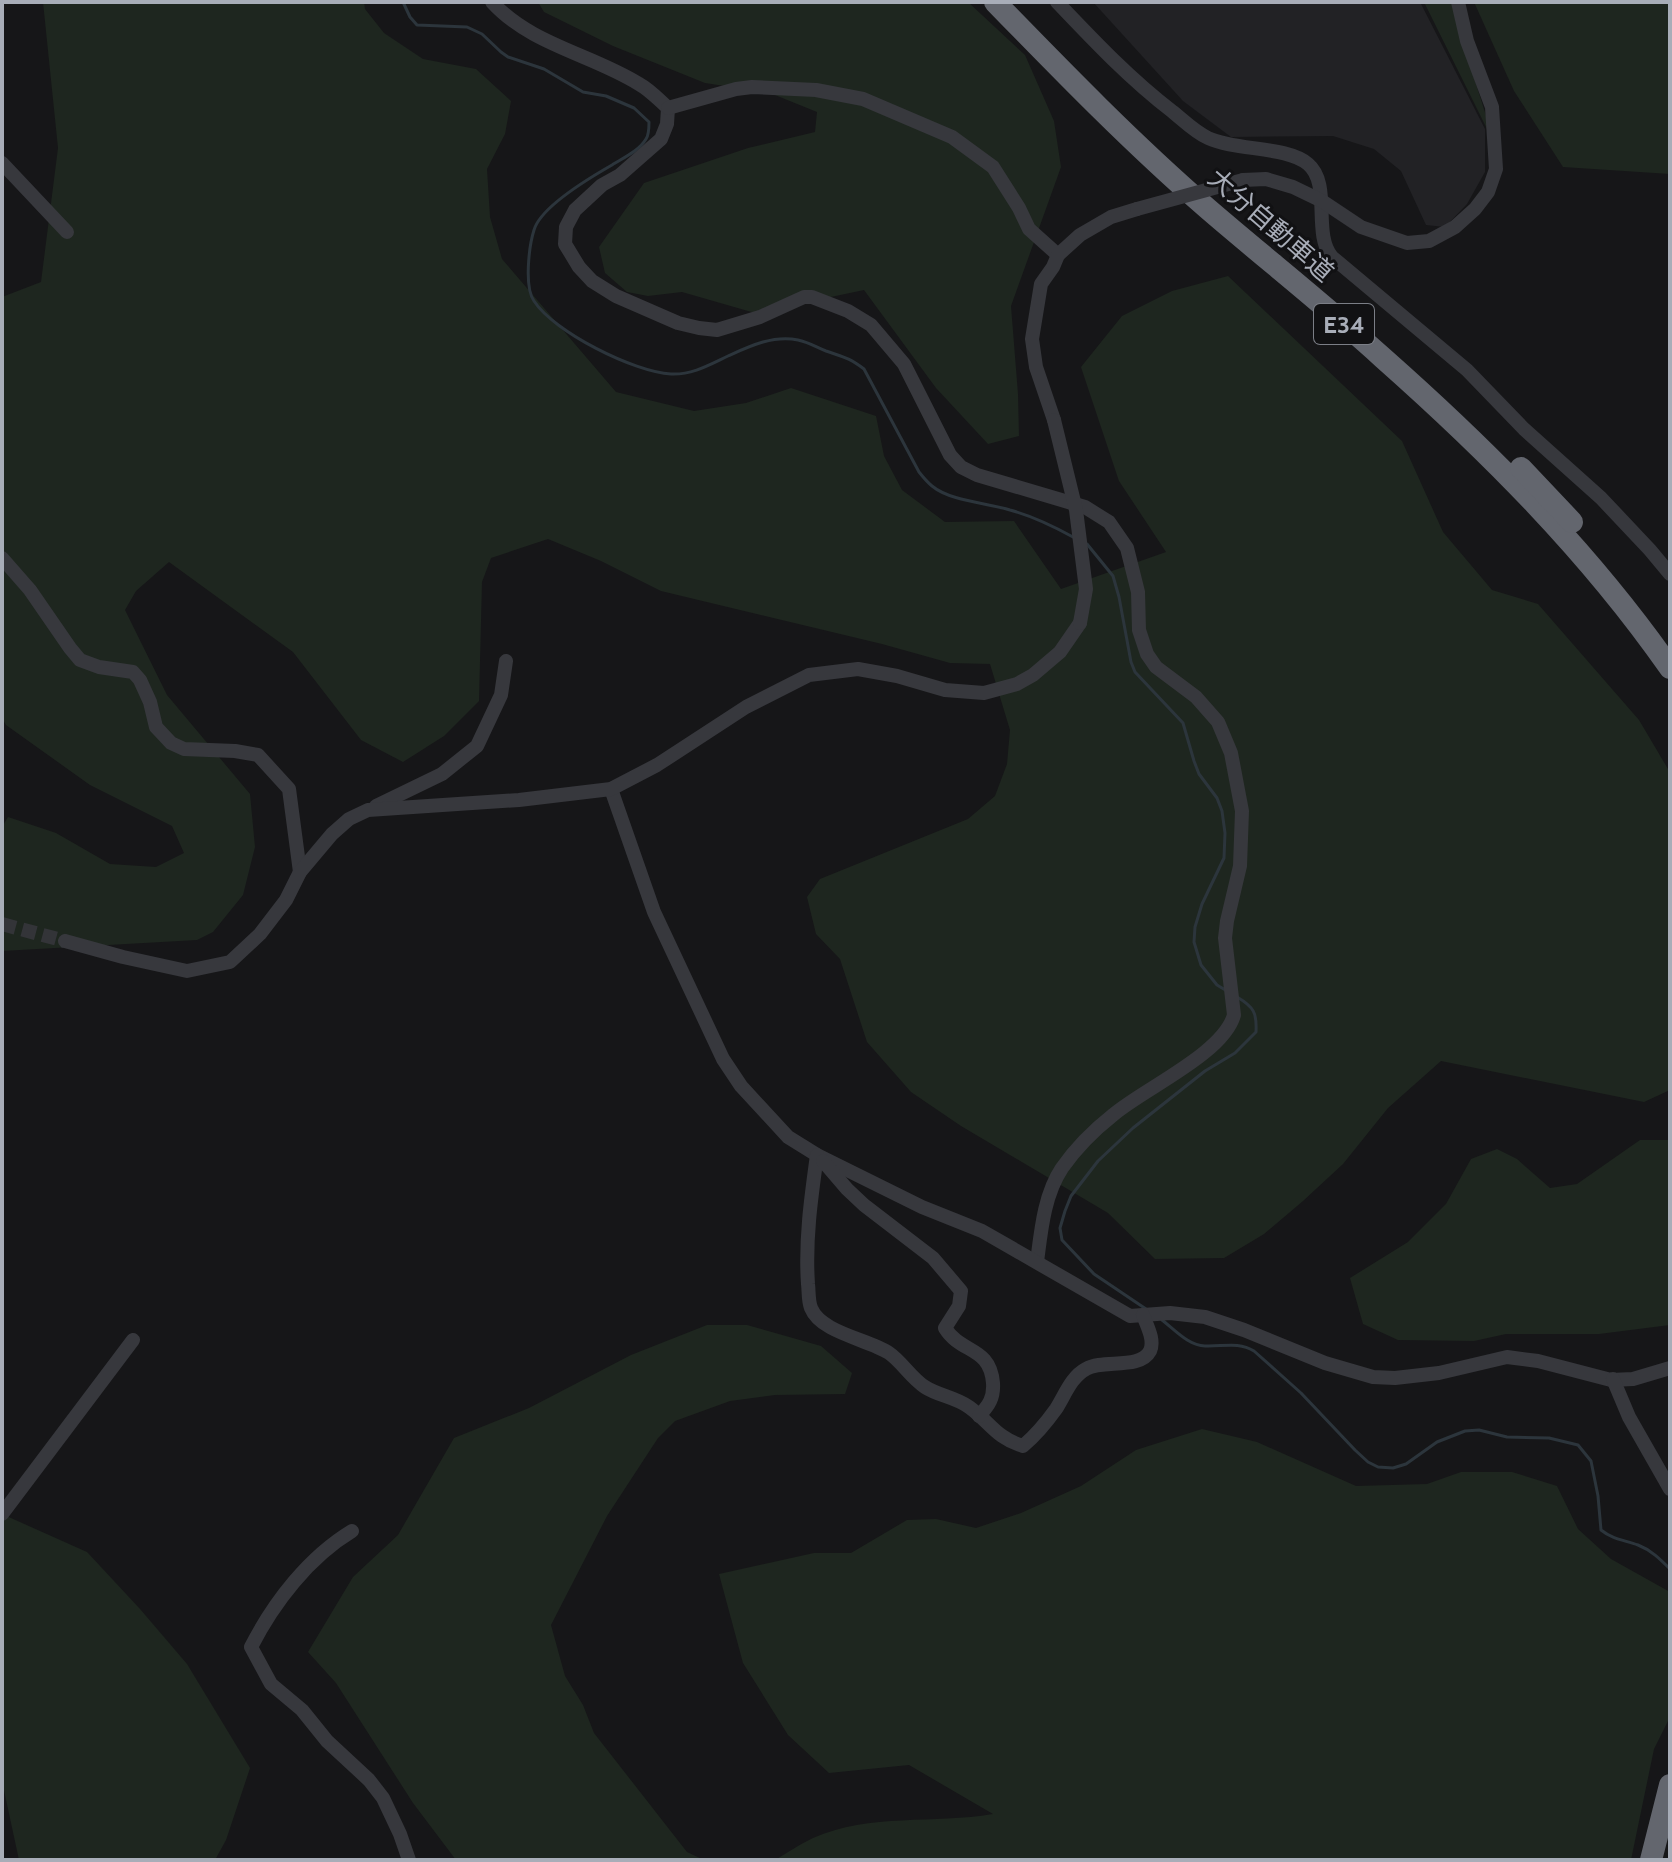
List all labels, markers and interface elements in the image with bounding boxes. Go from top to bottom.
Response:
street label: 大分自動車道 [1202,162,1340,288]
road number: E34 [1314,304,1374,344]

